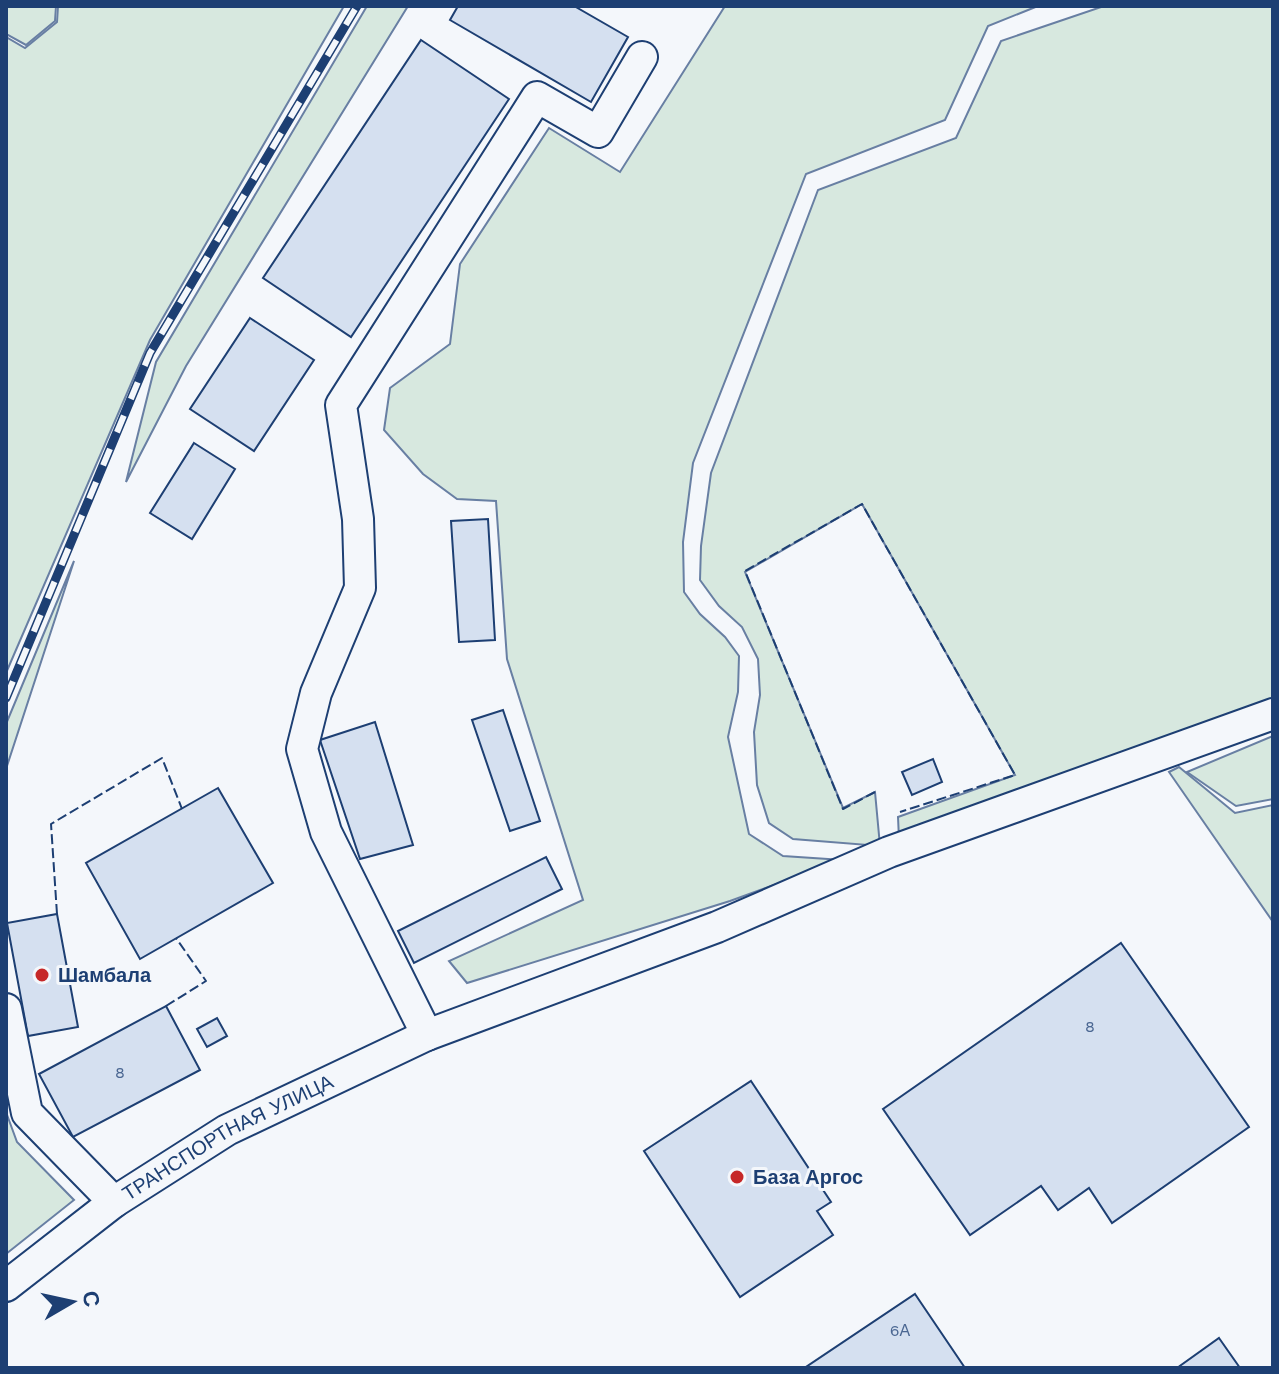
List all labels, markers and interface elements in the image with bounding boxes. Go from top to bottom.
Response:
place label: Шамбала [58,963,152,987]
marker: Шамбала [33,966,51,984]
house number: 8 [1085,1017,1095,1036]
house number: 8 [115,1063,125,1082]
street label: ТРАНСПОРТНАЯ УЛИЦА [118,1069,338,1206]
place label: База Аргос [753,1165,863,1189]
marker: База Аргос [728,1168,746,1186]
north arrow [32,1262,112,1342]
text: С [78,1289,105,1309]
house number: 6А [890,1321,911,1340]

